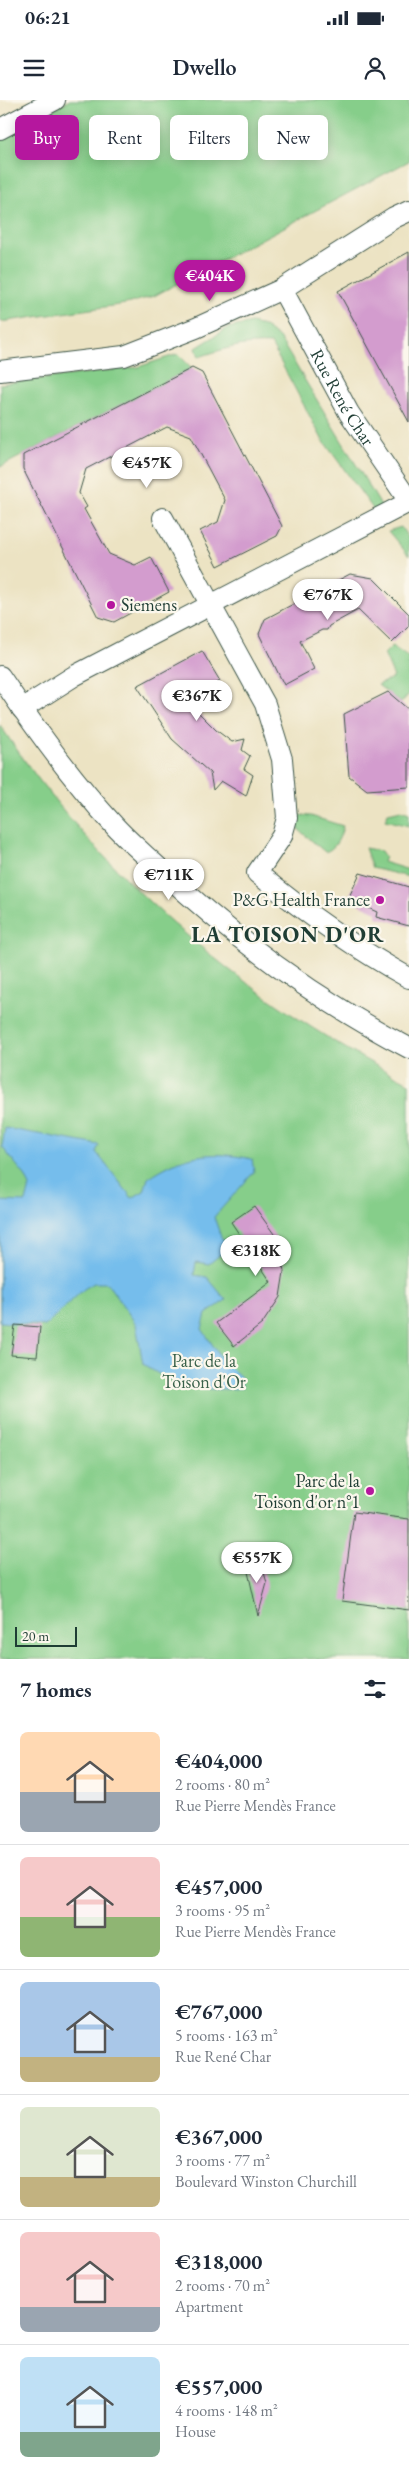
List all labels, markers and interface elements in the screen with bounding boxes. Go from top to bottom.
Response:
text: 06:21 [25,5,71,30]
text: Dwello [172,53,237,82]
icon: menu [20,54,48,82]
icon: person [361,54,389,82]
chip: Buy [15,115,79,160]
chip: Rent [89,115,160,160]
chip: Filters [170,115,248,160]
chip: New [258,115,328,160]
pin: €404K [175,260,245,302]
text: €404K [185,265,235,286]
street label: Rue René Char [306,345,380,450]
pin: €457K [112,446,182,489]
text: €457K [122,452,172,473]
pin: €767K [293,578,363,621]
text: €767K [303,584,353,605]
place label: Siemens [121,593,177,616]
marker: Siemens [105,599,117,611]
pin: €367K [162,680,232,722]
text: €367K [172,685,222,706]
pin: €711K [134,858,204,901]
text: €711K [144,864,194,885]
place label: P&G Health France [233,888,370,911]
marker: P&G Health France [374,894,386,906]
district label: LA TOISON D'OR [191,920,385,949]
pin: €318K [221,1234,291,1277]
text: €318K [231,1240,281,1261]
park label: Parc de la Toison d'Or [162,1349,246,1393]
place label: Parc de la Toison d'or n°1 [254,1469,361,1513]
marker: Parc de la Toison d'or n°1 [364,1485,376,1497]
pin: €557K [222,1542,292,1584]
text: €557K [232,1547,282,1568]
scale bar [15,1624,78,1647]
text: 20 m [22,1627,49,1645]
icon: filters [361,1675,389,1703]
text: 7 homes [20,1676,92,1703]
text: €404,000 [175,1747,262,1774]
icon: home [60,1752,120,1812]
text: 2 rooms · 80 m² [175,1774,270,1795]
text: Rue Pierre Mendès France [175,1795,336,1816]
text: €457,000 [175,1873,262,1900]
icon: home [60,1877,120,1937]
text: 3 rooms · 95 m² [175,1900,270,1921]
text: Rue Pierre Mendès France [175,1921,336,1942]
text: €767,000 [175,1998,262,2025]
icon: home [60,2002,120,2062]
text: 5 rooms · 163 m² [175,2025,278,2046]
text: Rue René Char [175,2046,271,2067]
text: €367,000 [175,2123,262,2150]
icon: home [60,2127,120,2187]
text: 3 rooms · 77 m² [175,2150,270,2171]
text: Boulevard Winston Churchill [175,2171,357,2192]
text: €318,000 [175,2248,262,2275]
icon: home [60,2252,120,2312]
text: 2 rooms · 70 m² [175,2275,270,2296]
text: Apartment [175,2296,243,2317]
text: €557,000 [175,2373,262,2400]
icon: home [60,2377,120,2437]
text: 4 rooms · 148 m² [175,2400,278,2421]
text: House [175,2421,216,2442]

